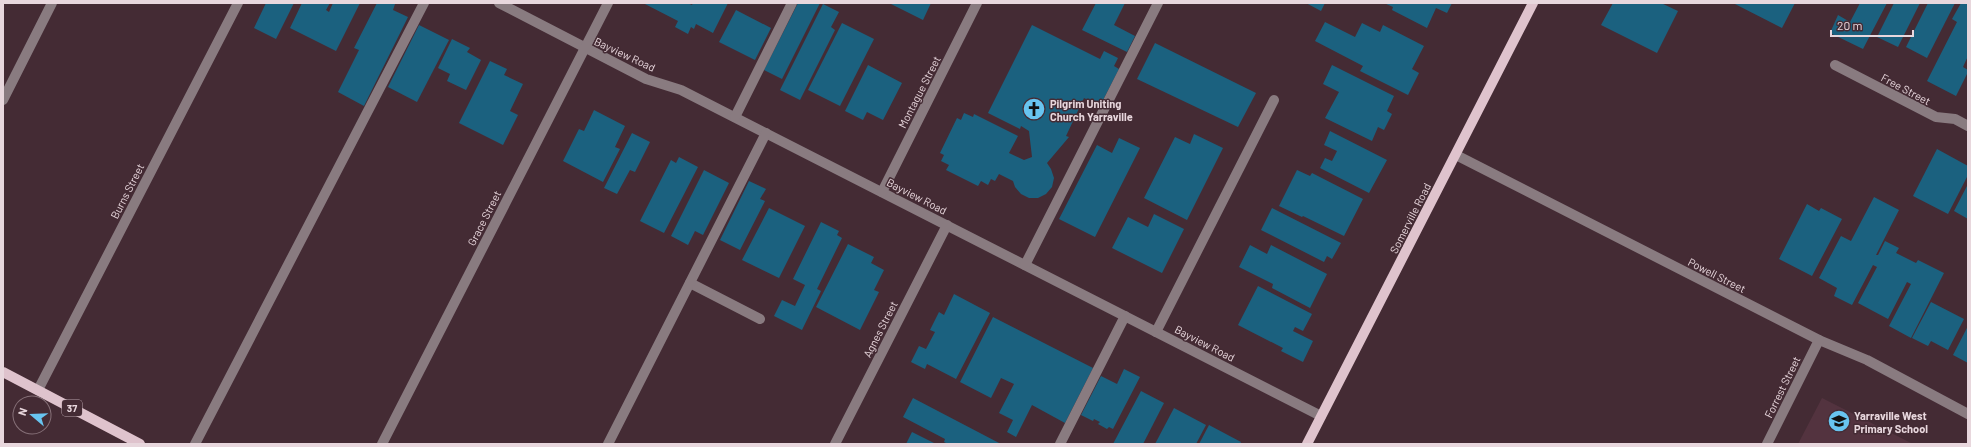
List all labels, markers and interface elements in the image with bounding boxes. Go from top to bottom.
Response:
scale bar [1831,12,1913,38]
text: 20 m [1837,18,1863,32]
street label: Bayview Road [592,34,658,74]
street label: Montague Street [895,54,943,130]
street label: Free Street [1879,71,1933,107]
church icon: Pilgrim Uniting Church Yarraville [1021,96,1047,122]
place label: Pilgrim Uniting Church Yarraville [1050,97,1133,123]
street label: Burns Street [108,161,146,221]
street label: Bayview Road [885,175,949,217]
street label: Somerville Road [1387,181,1433,255]
street label: Grace Street [465,188,503,248]
street label: Powell Street [1686,255,1748,295]
street label: Agnes Street [860,299,900,359]
street label: Bayview Road [1173,322,1237,364]
street label: Forrest Street [1761,354,1803,420]
north arrow [12,395,52,435]
road number: 37 [62,400,82,416]
text: N [15,406,29,417]
school or university icon: Yarraville West Primary School [1826,408,1852,434]
place label: Yarraville West Primary School [1854,409,1928,435]

